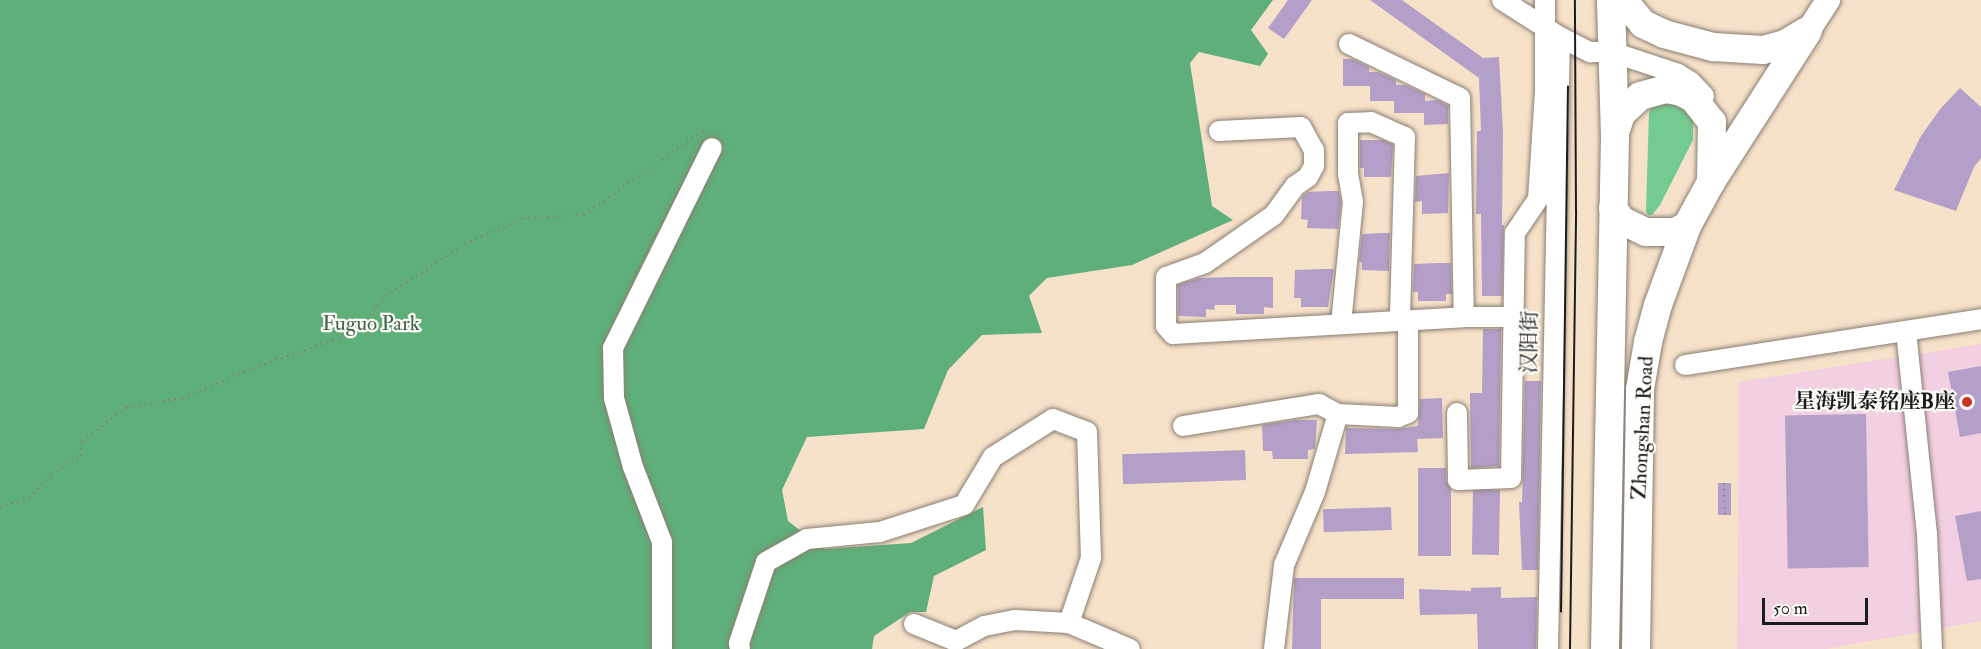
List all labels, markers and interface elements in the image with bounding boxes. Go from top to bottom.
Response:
street label: 汉阳街 [1517,310,1543,374]
park label: Fuguo Park [322,311,420,337]
street label: Zhongshan Road [1627,355,1659,501]
place label: 星海凯泰铭座B座 [1794,389,1955,415]
marker: 星海凯泰铭座B座 [1960,395,1974,409]
scale bar [1765,586,1872,624]
text: 50 m [1773,597,1808,620]

